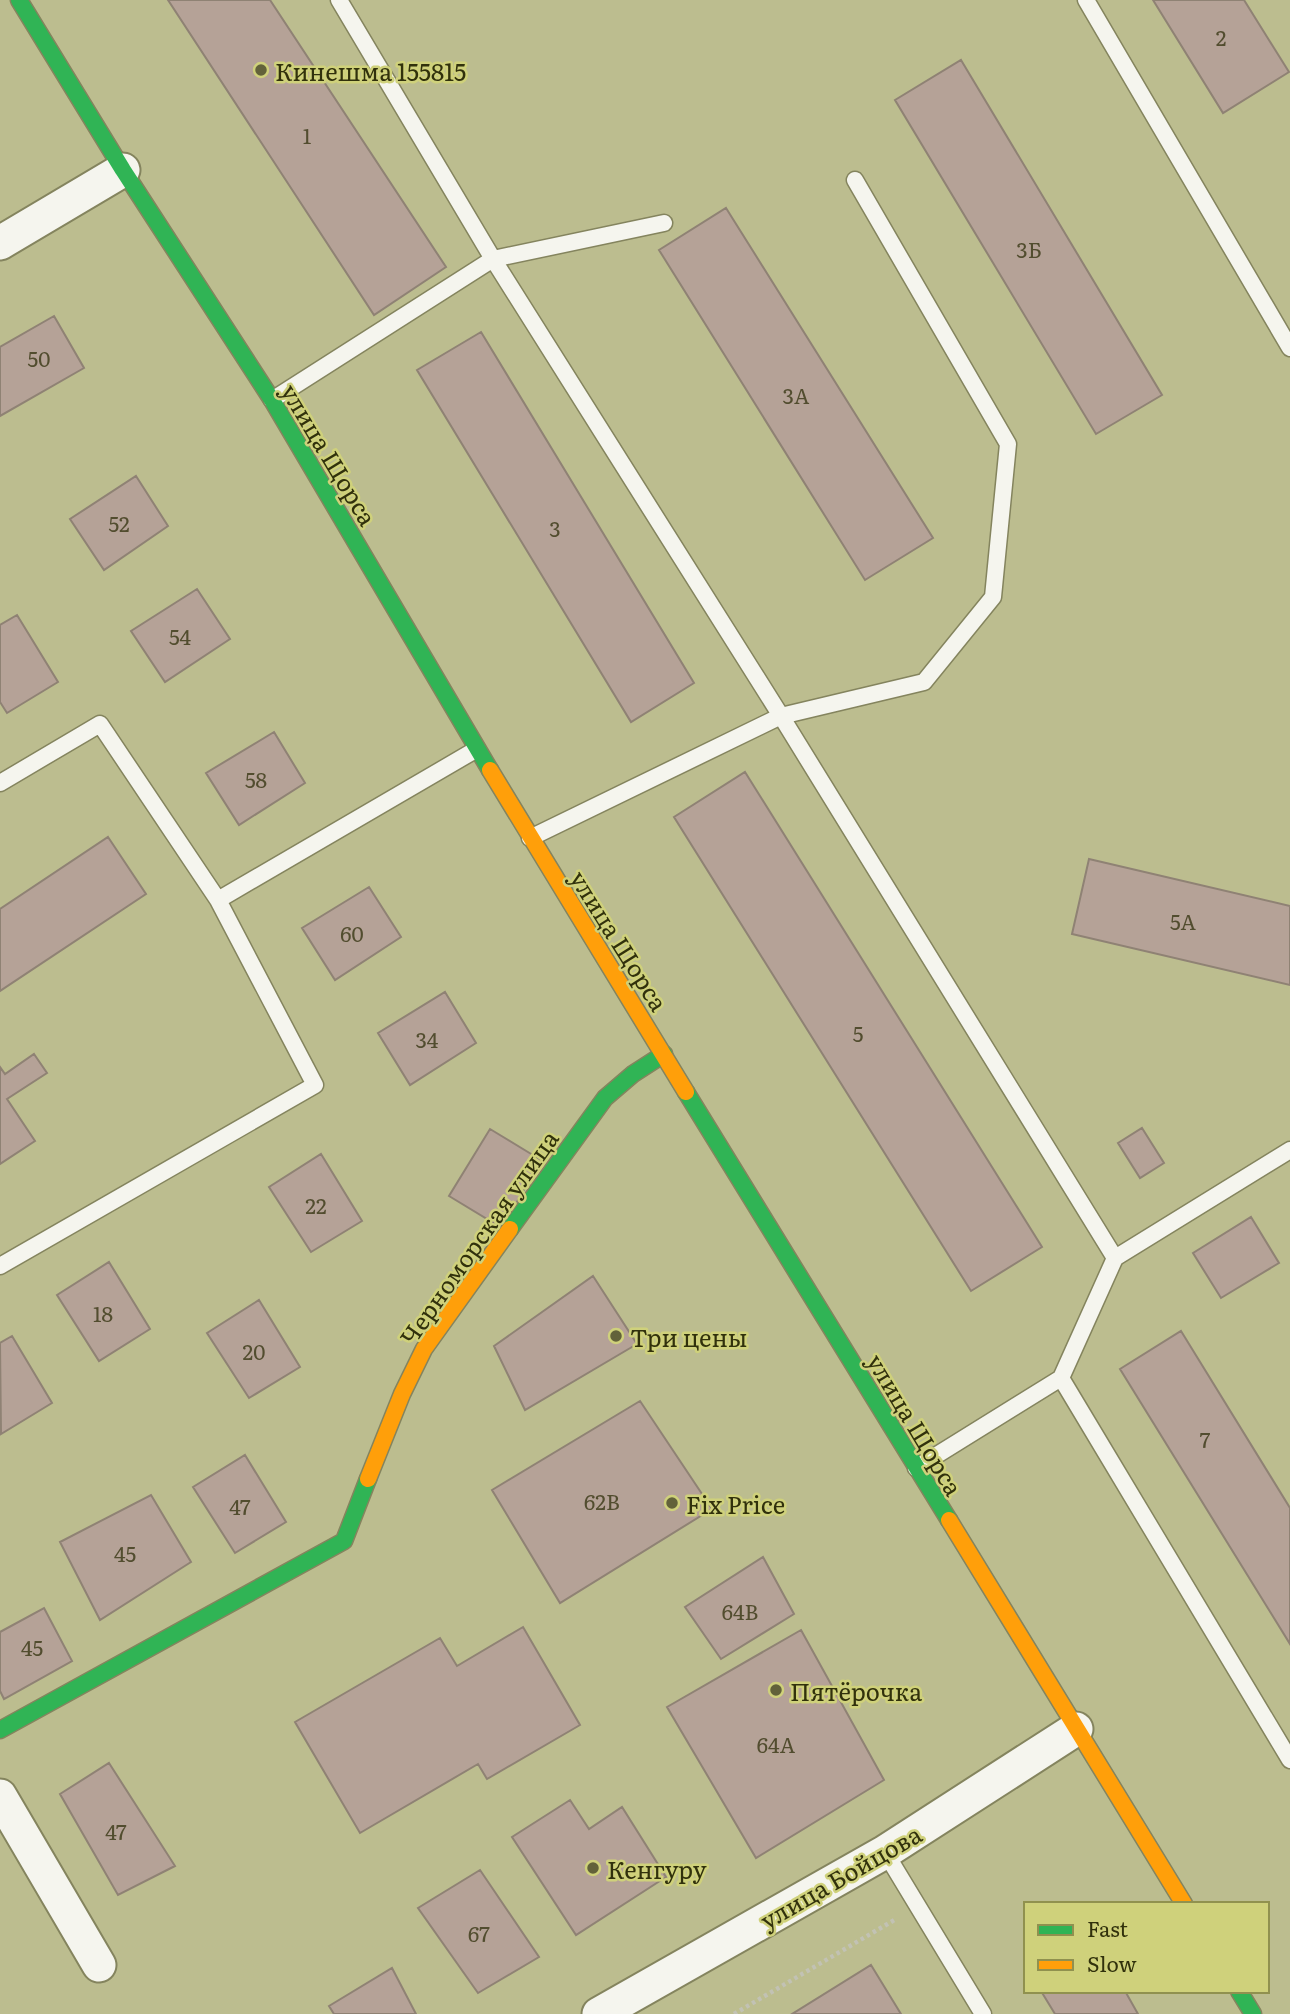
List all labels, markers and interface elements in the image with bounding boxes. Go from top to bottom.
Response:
house number: 2 [1216,21,1226,52]
place label: Кинешма 155815 [275,53,466,88]
marker: Кинешма 155815 [253,62,269,78]
house number: 1 [303,119,312,150]
house number: 3Б [1016,233,1042,264]
house number: 50 [28,342,50,373]
street label: улица Щорса [274,376,386,532]
house number: 3А [783,379,810,410]
house number: 52 [108,507,130,538]
house number: 3 [549,512,561,543]
house number: 54 [169,620,192,651]
house number: 58 [245,763,267,794]
street label: улица Щорса [563,863,677,1017]
house number: 5А [1170,905,1197,936]
house number: 60 [340,917,364,948]
house number: 5 [853,1017,863,1048]
house number: 34 [416,1023,439,1054]
street label: Черноморская улица [390,1122,566,1352]
house number: 22 [305,1189,327,1220]
house number: 18 [93,1297,113,1328]
place label: Три цены [630,1319,747,1354]
marker: Три цены [608,1328,624,1344]
house number: 20 [243,1335,265,1366]
street label: улица Щорса [860,1346,972,1502]
house number: 7 [1200,1423,1211,1454]
house number: 62В [584,1485,620,1516]
place label: Fix Price [686,1486,785,1521]
house number: 47 [229,1490,251,1521]
marker: Fix Price [664,1495,680,1511]
house number: 45 [114,1537,136,1568]
house number: 64В [722,1595,758,1626]
house number: 45 [21,1631,43,1662]
place label: Пятёрочка [790,1673,922,1708]
marker: Пятёрочка [768,1682,784,1698]
house number: 64А [757,1728,796,1759]
house number: 47 [105,1815,127,1846]
street label: улица Бойцова [753,1815,927,1937]
place label: Кенгуру [607,1851,707,1886]
marker: Кенгуру [585,1860,601,1876]
legend [1024,1902,1269,1993]
text: Fast [1087,1912,1128,1943]
house number: 67 [468,1917,490,1948]
text: Slow [1087,1947,1137,1978]

